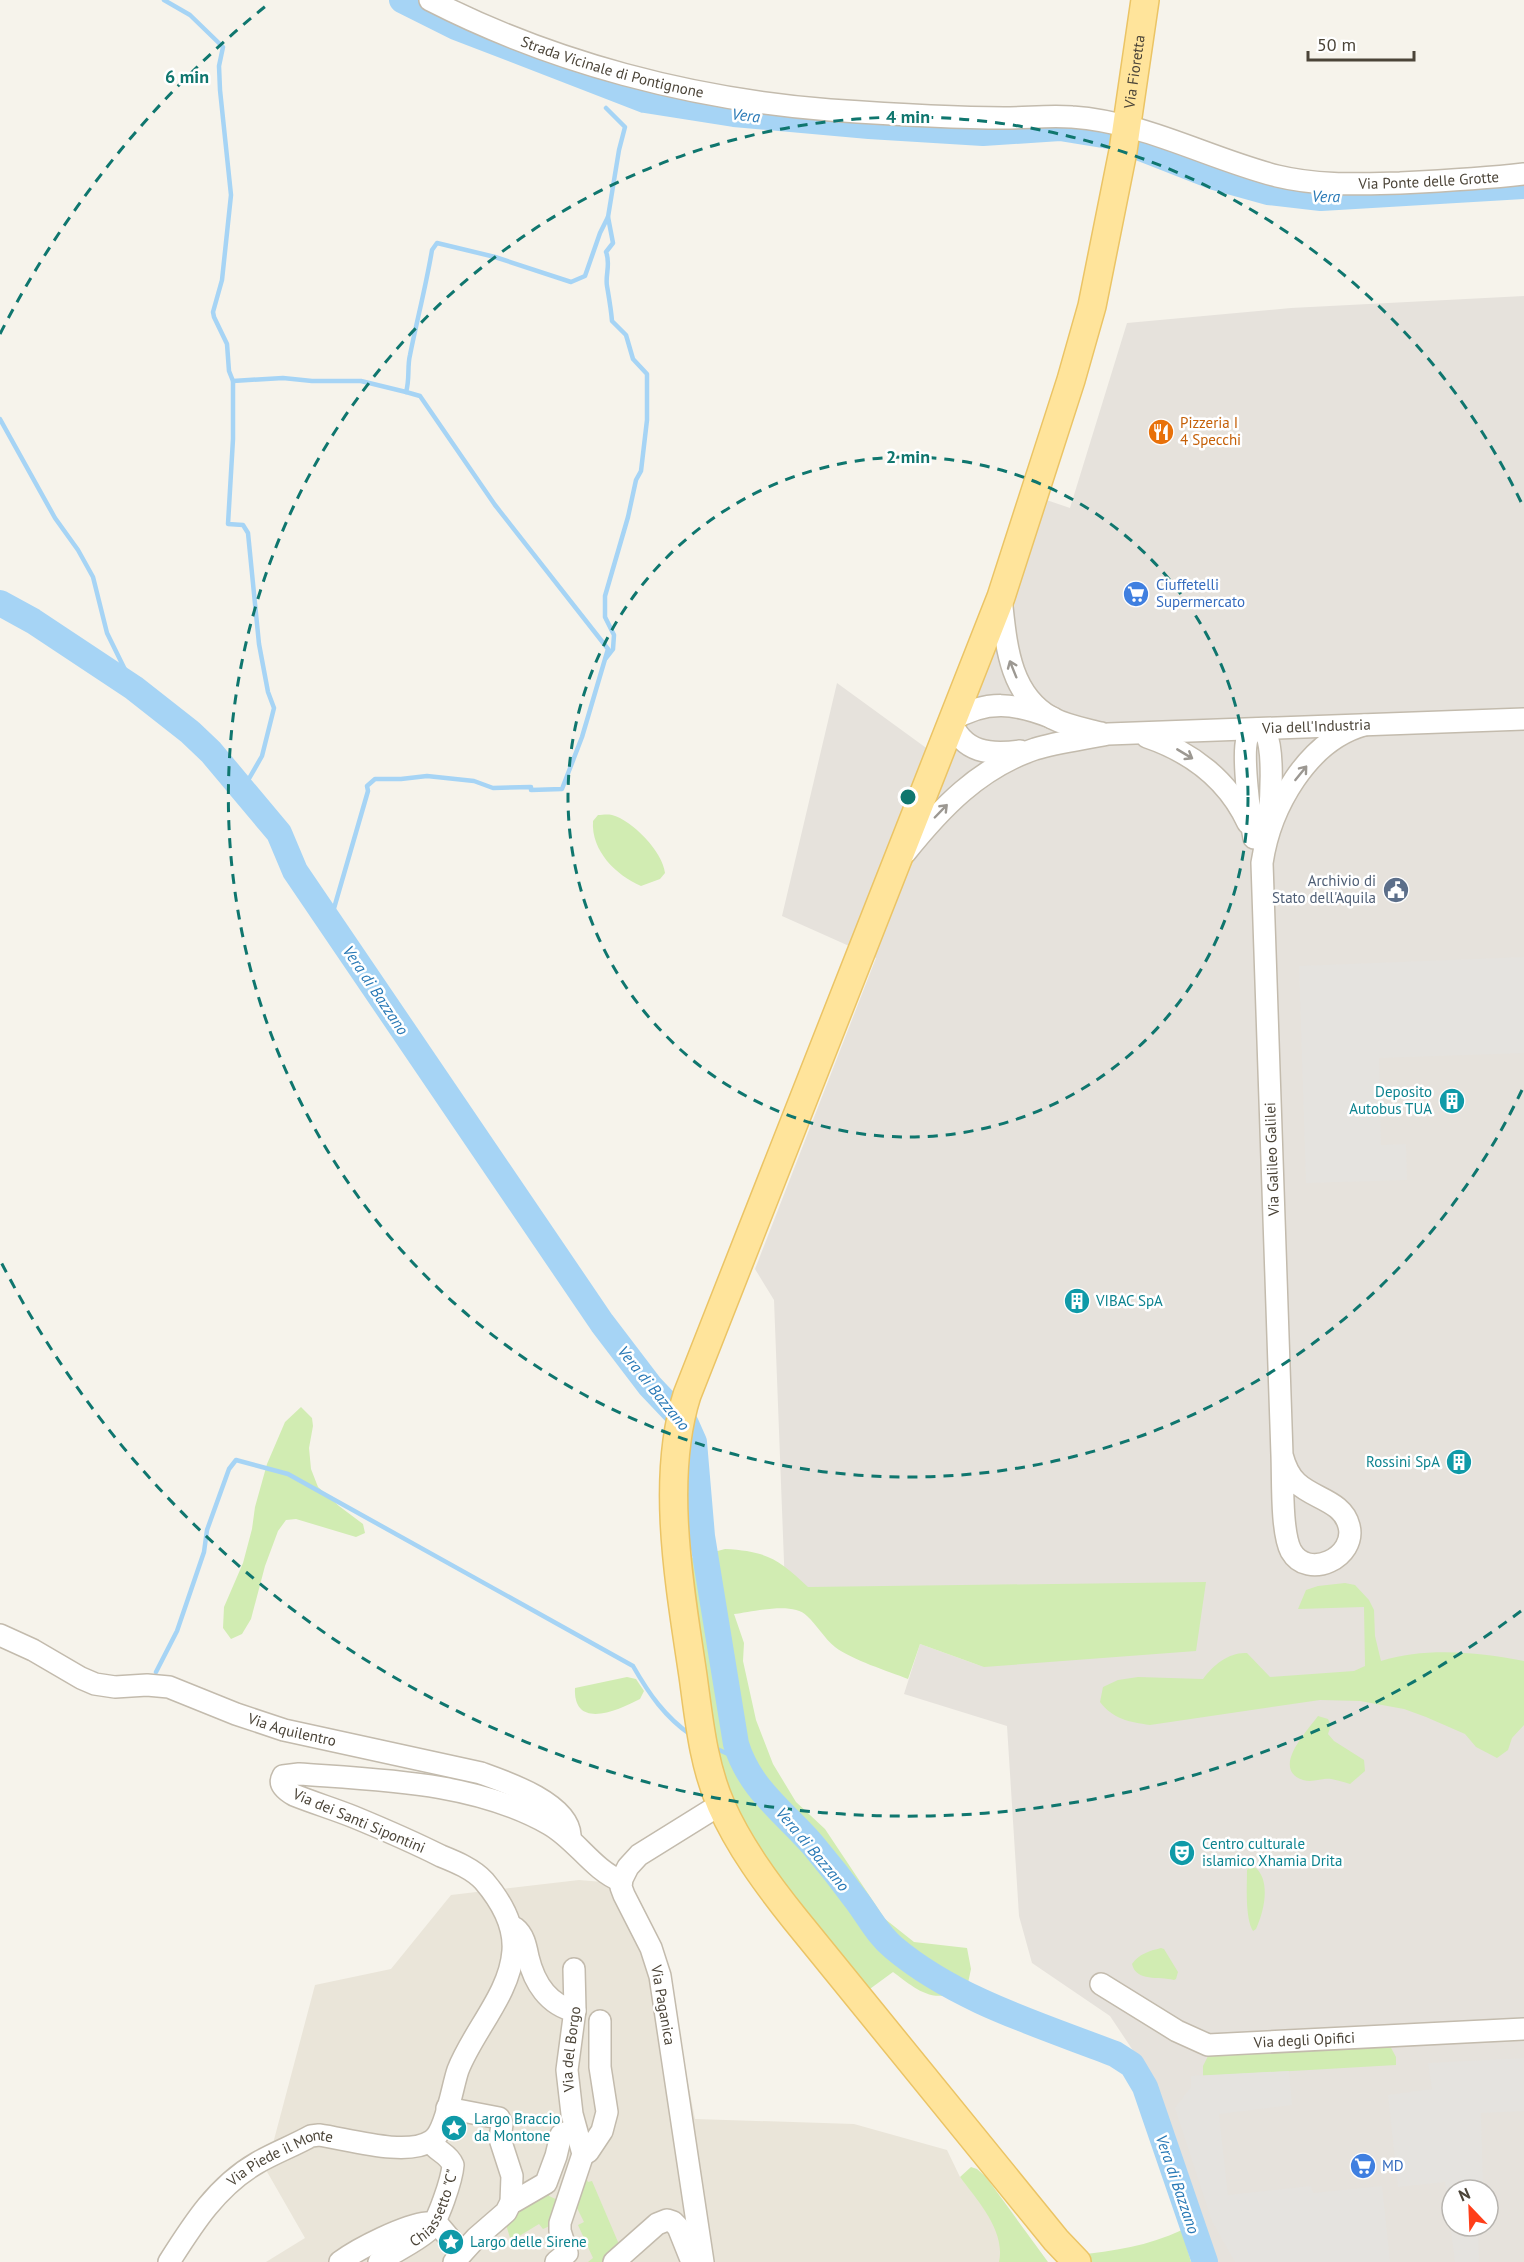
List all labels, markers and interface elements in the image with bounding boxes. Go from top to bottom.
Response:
scale bar [1308,24,1414,62]
street label: Strada Vicinale di Pontignone [518,32,705,102]
text: 50 m [1317,33,1356,56]
street label: Via Fioretta [1119,34,1149,111]
text: 6 min [165,65,209,88]
water label: Vera [731,104,761,126]
text: 4 min [886,105,930,128]
street label: Via Ponte delle Grotte [1357,167,1500,193]
water label: Vera [1312,186,1341,206]
place label: Pizzeria I 4 Specchi [1180,413,1241,449]
restaurant icon: Pizzeria I 4 Specchi [1146,417,1176,447]
text: 2 min [886,445,930,468]
place label: Ciuffetelli Supermercato [1156,575,1245,611]
supermarket icon: Ciuffetelli Supermercato [1121,579,1151,609]
one-way arrow [1007,660,1018,679]
street label: Via dell'Industria [1261,715,1371,737]
one-way arrow [1177,748,1194,761]
one-way arrow [1294,766,1308,781]
centre of rings [898,787,918,807]
one-way arrow [934,804,948,819]
place label: Archivio di Stato dell'Aquila [1272,871,1376,907]
public building icon: Archivio di Stato dell'Aquila [1381,875,1411,905]
water label: Vera di Bazzano [339,941,413,1039]
place label: Deposito Autobus TUA [1349,1082,1432,1118]
building icon: Deposito Autobus TUA [1437,1086,1467,1116]
street label: Via Galileo Galilei [1260,1102,1283,1217]
building icon: VIBAC SpA [1062,1286,1092,1316]
place label: VIBAC SpA [1095,1291,1163,1310]
water label: Vera di Bazzano [614,1341,694,1435]
building icon: Rossini SpA [1444,1447,1474,1477]
place label: Rossini SpA [1366,1452,1440,1471]
street label: Via Aquilentro [244,1708,338,1750]
street label: Via dei Santi Sipontini [289,1784,428,1857]
water label: Vera di Bazzano [772,1803,854,1895]
place label: Centro culturale islamico Xhamia Drita [1202,1834,1342,1870]
theatre icon: Centro culturale islamico Xhamia Drita [1167,1838,1197,1868]
street label: Via Paganica [647,1962,680,2047]
street label: Via del Borgo [557,2005,584,2094]
street label: Via degli Opifici [1252,2028,1356,2052]
place label: Largo Braccio da Montone [474,2109,561,2145]
place icon: Largo Braccio da Montone [439,2113,469,2143]
street label: Via Piede il Monte [222,2125,335,2191]
water label: Vera di Bazzano [1152,2132,1204,2236]
supermarket icon: MD [1348,2151,1378,2181]
place label: MD [1382,2156,1404,2175]
street label: Chiassetto "C" [406,2167,461,2251]
north arrow [1440,2178,1500,2238]
text: N [1455,2183,1473,2205]
place icon: Largo delle Sirene [436,2227,466,2257]
place label: Largo delle Sirene [470,2232,587,2251]

